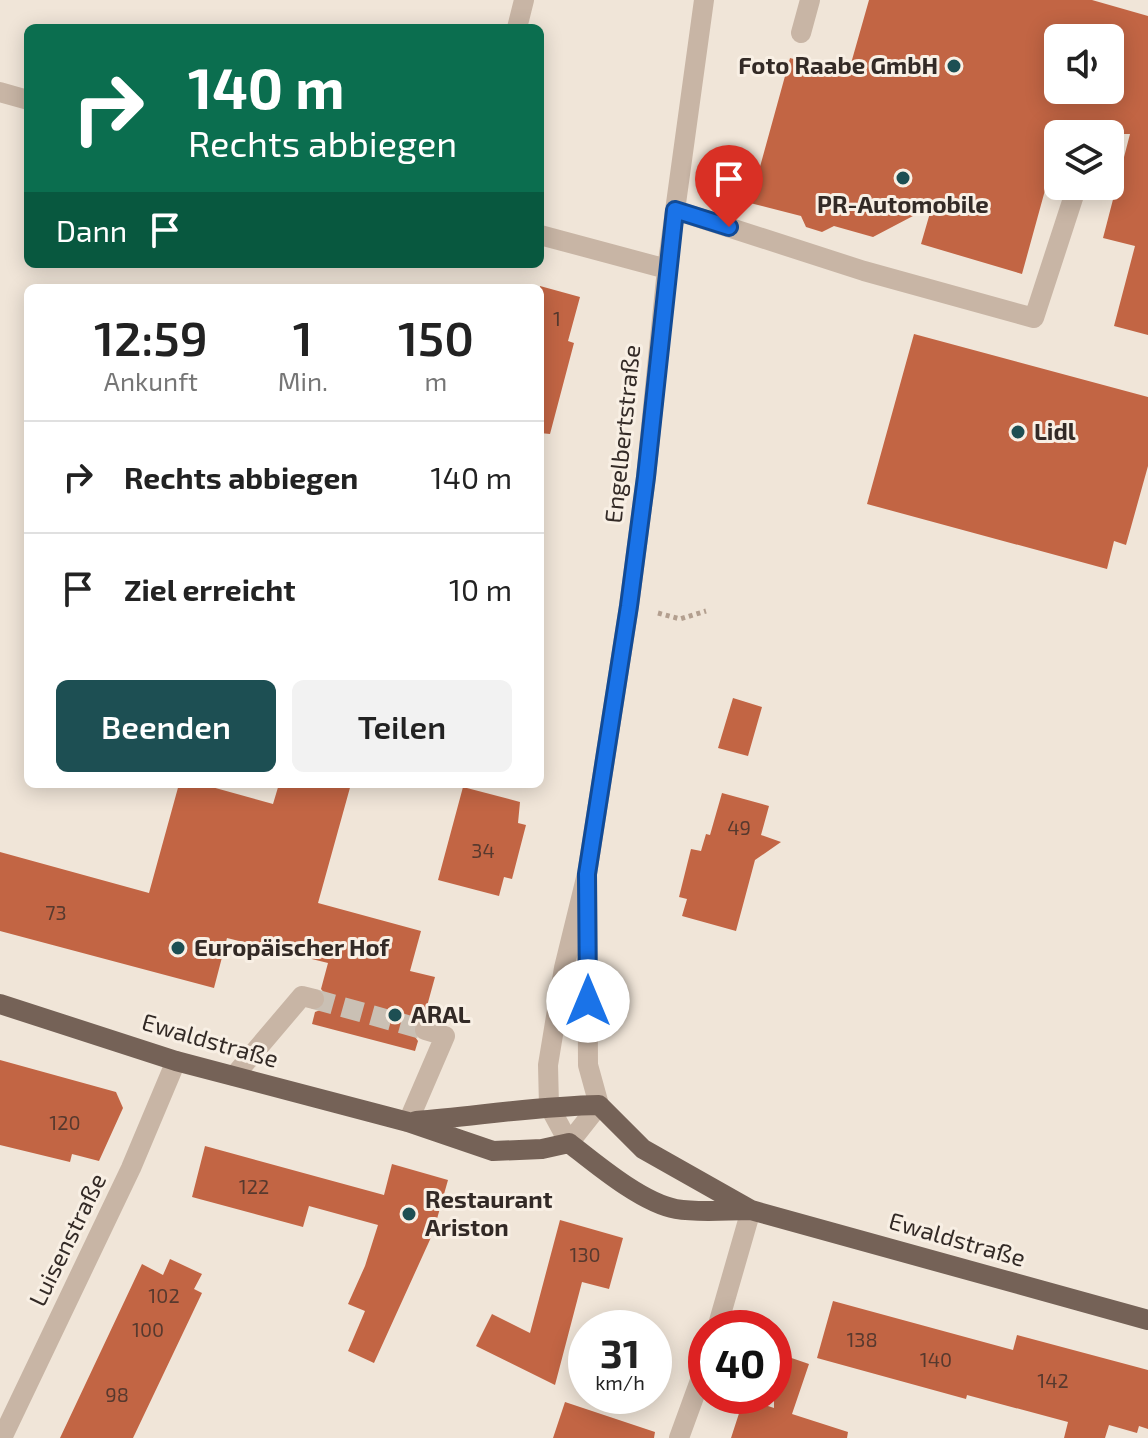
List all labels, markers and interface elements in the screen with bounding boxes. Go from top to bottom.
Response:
map controls [1044,24,1124,200]
button: sound [1044,24,1124,104]
place label: Foto Raabe GmbH [738,50,938,79]
text: 140 m [188,53,345,120]
icon: right [56,56,160,160]
marker: Foto Raabe GmbH [945,57,963,75]
button: layers [1044,120,1124,200]
text: Rechts abbiegen [188,121,457,164]
pin [695,145,763,227]
icon: arrive [707,157,751,201]
marker: PR-Automobile [894,169,912,187]
place label: PR-Automobile [817,189,989,218]
icon: arrive [143,208,187,252]
text: Dann [56,212,127,248]
house number: 1 [553,306,561,330]
text: 12:59 [94,308,208,366]
text: 1 [293,308,313,366]
text: 150 [398,308,474,366]
street label: Engelbertstraße [598,343,645,525]
text: Ankunft [104,365,198,396]
text: Min. [278,365,328,396]
text: m [425,365,447,396]
place label: Lidl [1034,416,1076,445]
marker: Lidl [1009,423,1027,441]
icon: right [56,455,100,499]
text: Rechts abbiegen [124,459,358,495]
text: 140 m [431,459,512,495]
icon: arrive [56,567,100,611]
text: Ziel erreicht [124,571,296,607]
text: 10 m [449,571,512,607]
button: Beenden [56,680,276,772]
button: Teilen [292,680,512,772]
house number: 49 [727,815,751,839]
house number: 34 [471,838,495,862]
house number: 73 [45,900,67,924]
place label: Europäischer Hof [194,932,391,961]
marker: Europäischer Hof [169,939,187,957]
position arrow [546,959,630,1043]
place label: ARAL [411,999,471,1028]
street label: Ewaldstraße [139,1006,282,1073]
marker: ARAL [386,1006,404,1024]
house number: 120 [49,1110,81,1134]
street label: Luisenstraße [22,1168,111,1311]
house number: 122 [239,1174,269,1198]
place label: Restaurant Ariston [425,1184,553,1241]
marker: Restaurant Ariston [400,1205,418,1223]
street label: Ewaldstraße [886,1205,1029,1272]
house number: 130 [569,1242,601,1266]
house number: 102 [148,1283,180,1307]
speed limit sign: 40 [688,1310,792,1414]
house number: 100 [132,1317,164,1341]
house number: 138 [846,1327,878,1351]
text: 31 [600,1328,640,1376]
house number: 140 [920,1347,952,1371]
house number: 142 [1037,1368,1069,1392]
text: km/h [595,1370,645,1394]
house number: 98 [105,1382,129,1406]

